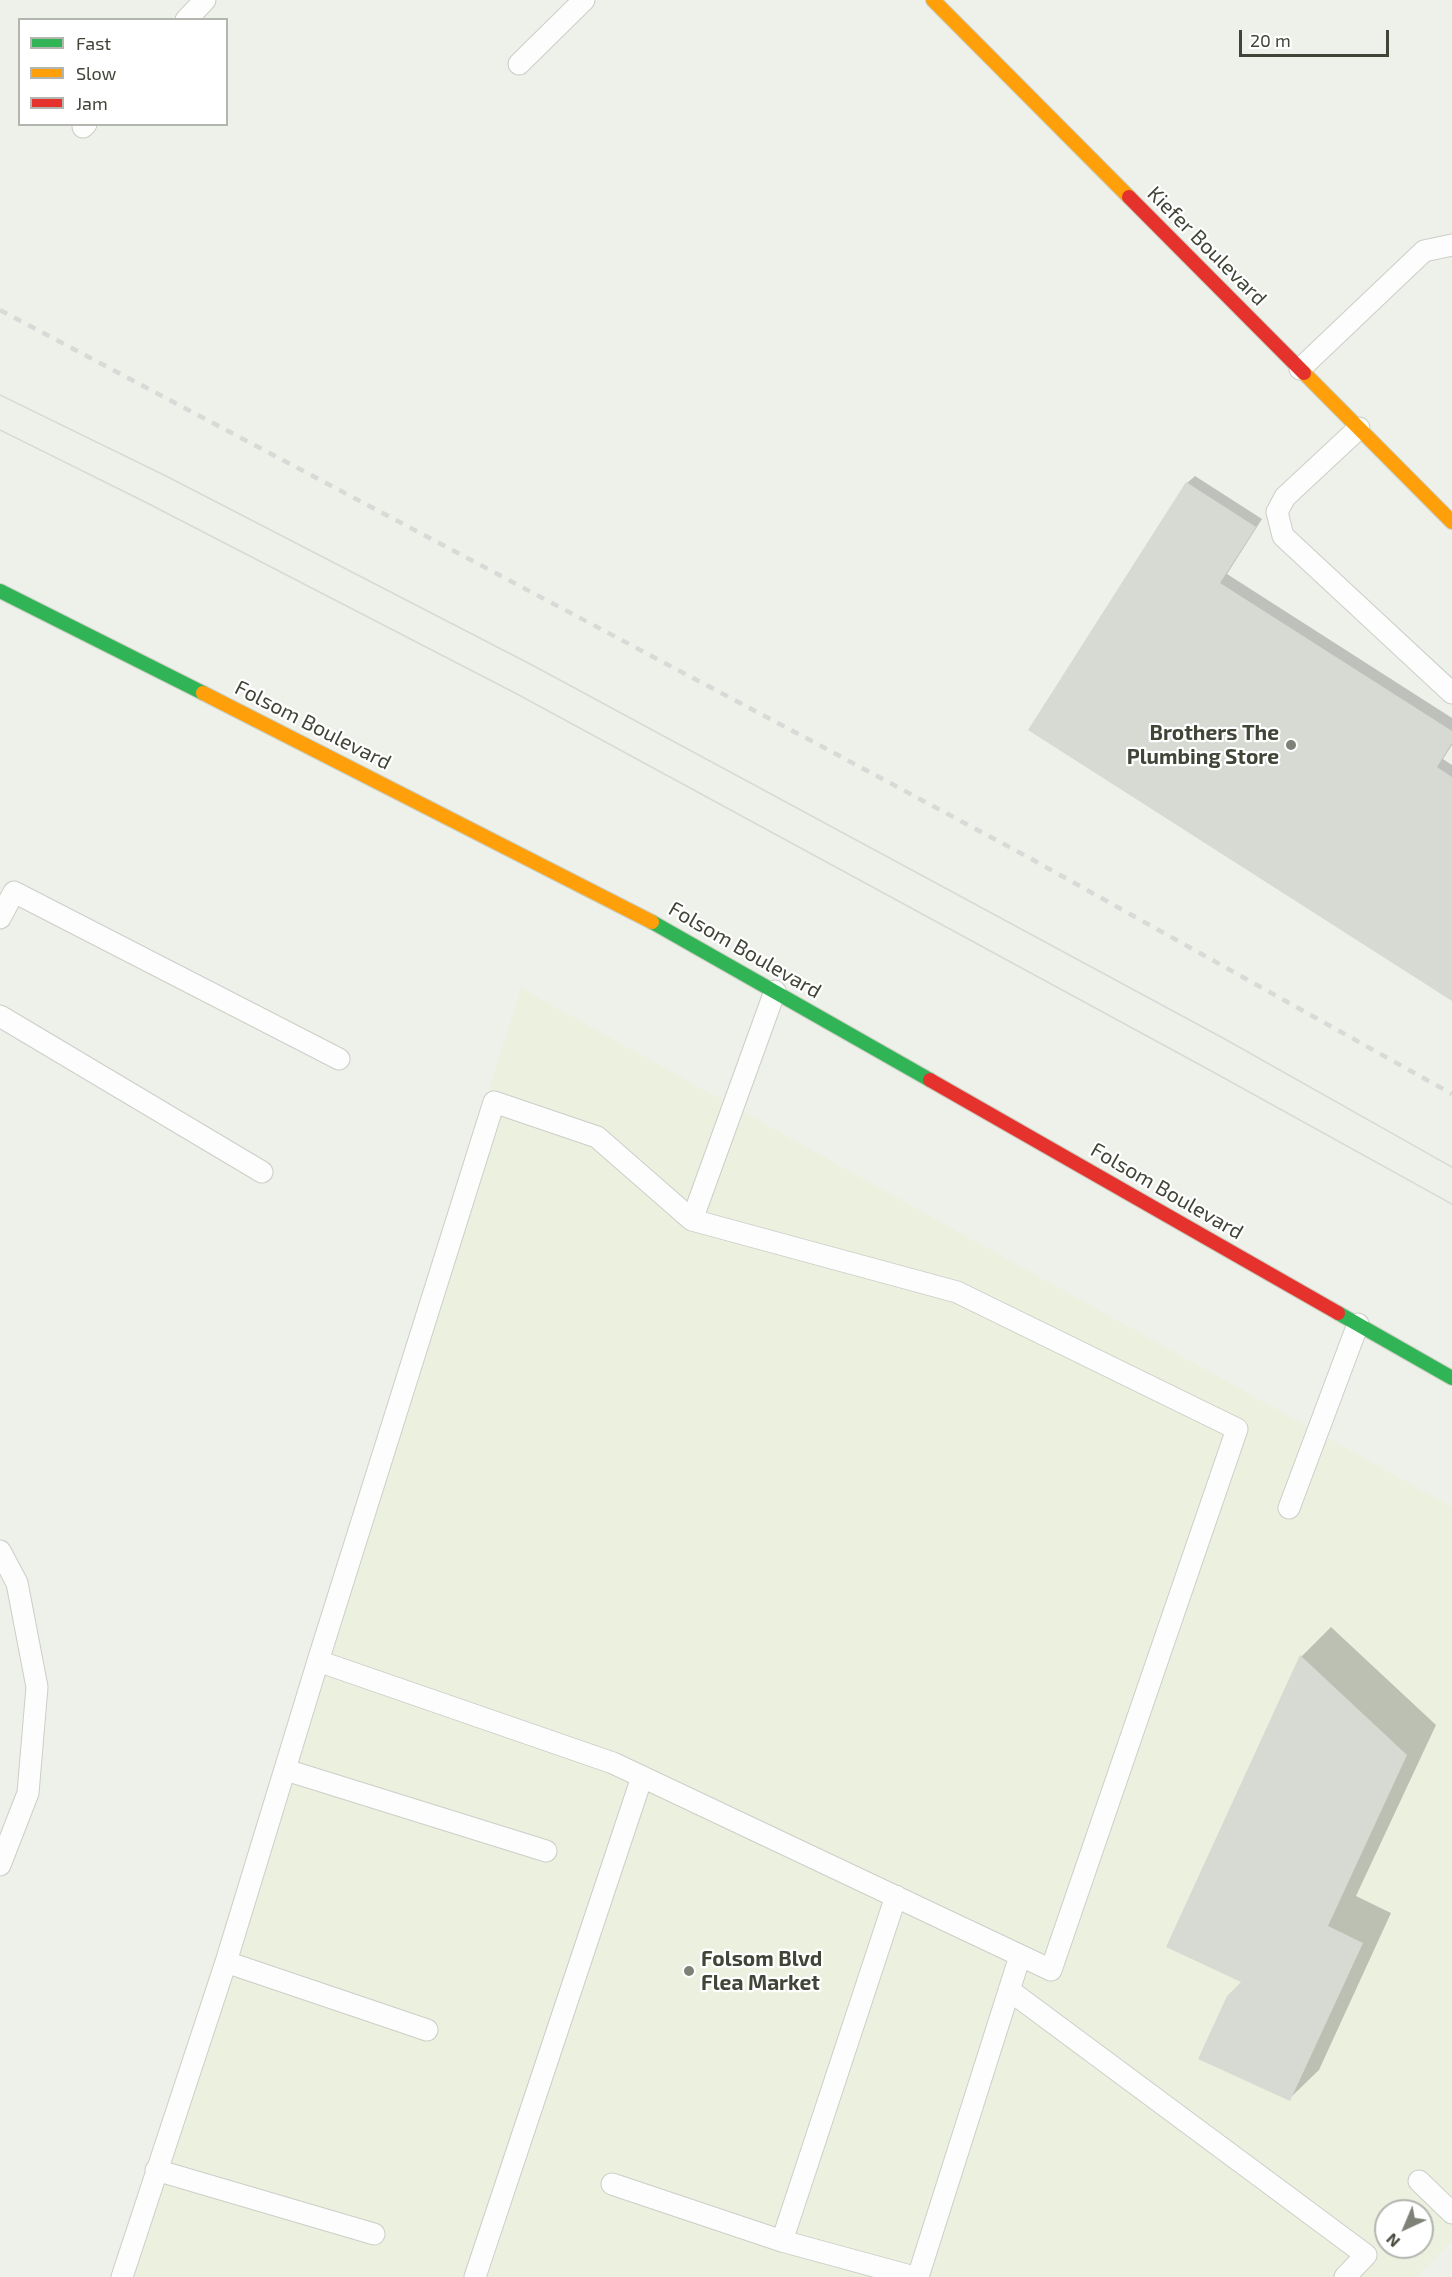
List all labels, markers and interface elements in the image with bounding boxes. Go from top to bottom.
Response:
legend [18,18,228,126]
scale bar [1242,18,1392,56]
text: 20 m [1250,29,1291,51]
text: Fast [76,32,111,54]
text: Slow [76,62,116,84]
text: Jam [76,92,108,114]
street label: Kiefer Boulevard [1142,181,1272,311]
street label: Folsom Boulevard [231,675,395,775]
place label: Brothers The Plumbing Store [1127,720,1279,770]
marker: Brothers The Plumbing Store [1284,738,1298,752]
street label: Folsom Boulevard [664,896,826,1004]
street label: Folsom Boulevard [1086,1137,1248,1245]
place label: Folsom Blvd Flea Market [701,1946,822,1996]
marker: Folsom Blvd Flea Market [682,1964,696,1978]
north arrow [1374,2199,1434,2259]
text: N [1382,2230,1403,2252]

